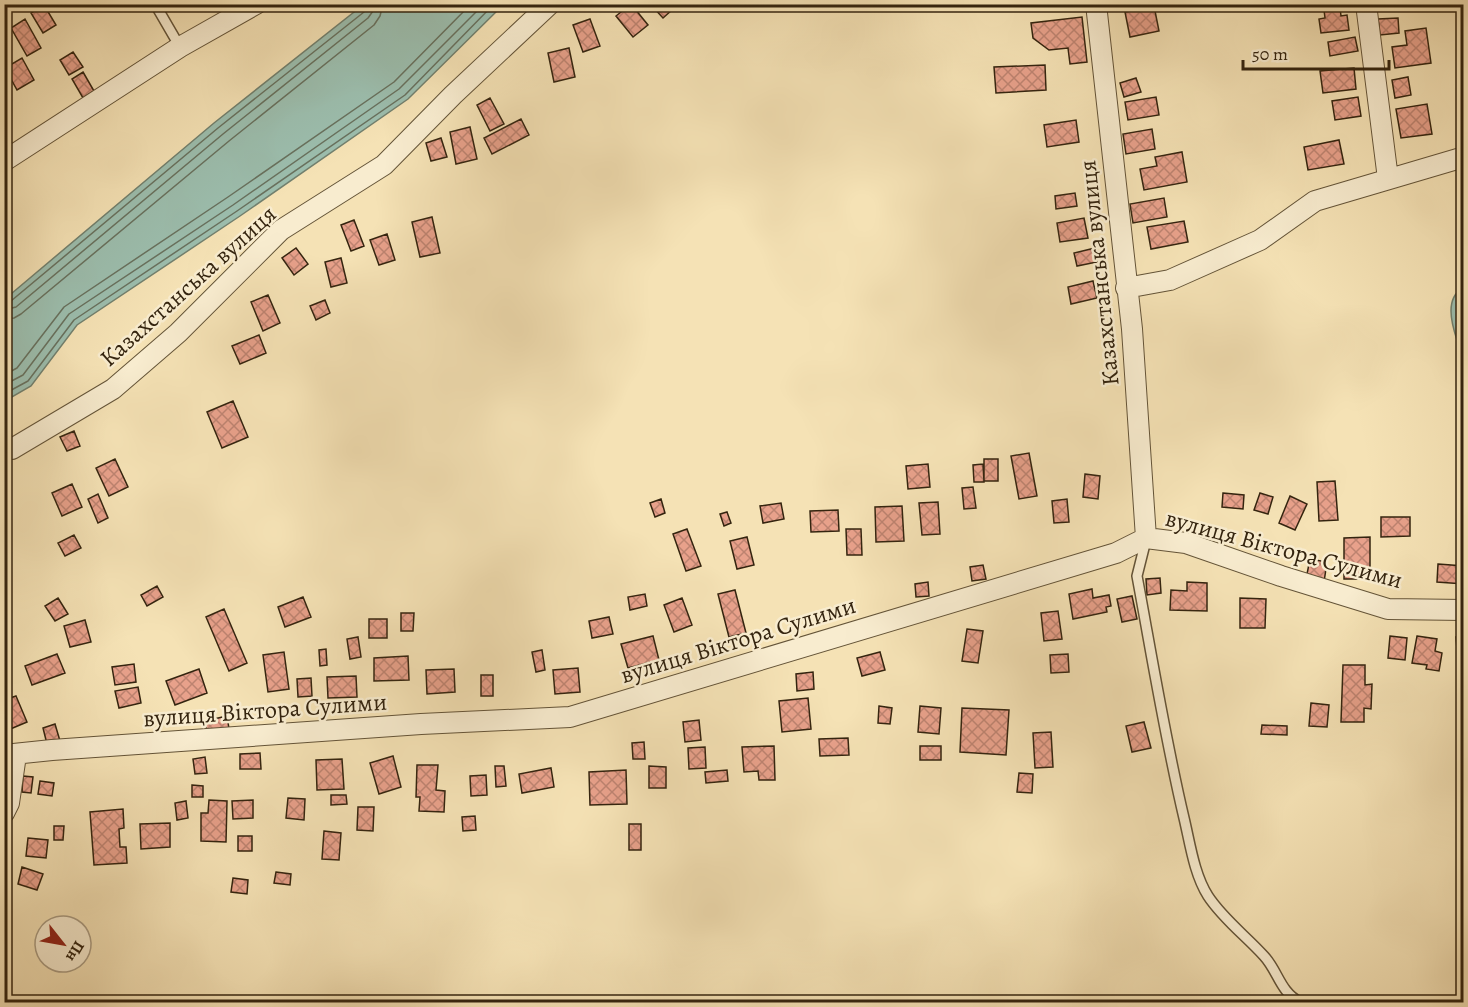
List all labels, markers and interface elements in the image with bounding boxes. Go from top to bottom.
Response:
scale bar [1243,33,1388,71]
text: 50 m [1252,42,1288,66]
street label: Казахстанська вулиця [1071,159,1127,387]
street label: Казахстанська вулиця [93,198,283,374]
street label: вулиця Віктора Сулими [1162,502,1406,596]
street label: вулиця Віктора Сулими [617,589,859,691]
street label: вулиця Віктора Сулими [142,686,388,734]
north arrow [33,914,93,974]
text: Пн [60,937,90,966]

